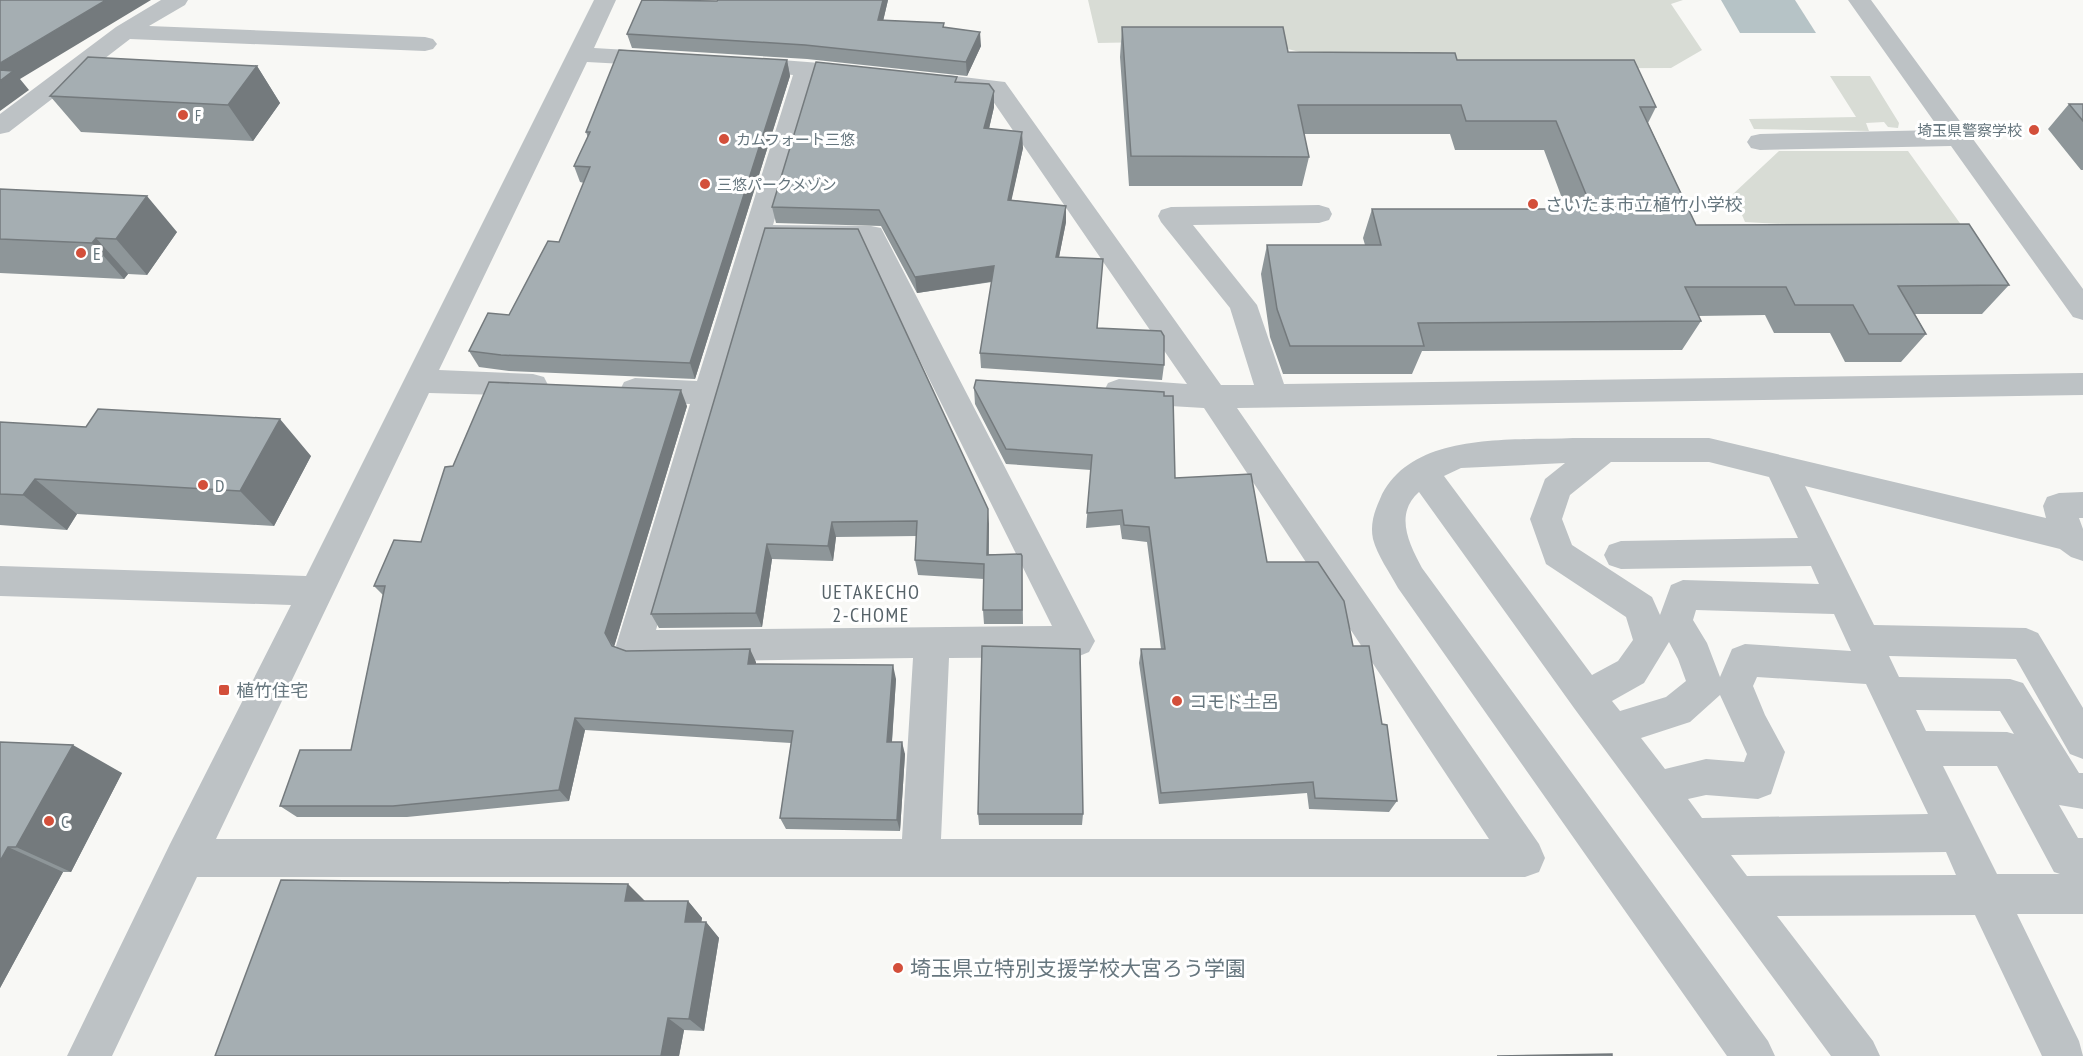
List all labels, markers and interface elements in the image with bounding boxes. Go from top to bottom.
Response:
place label: F [195,106,201,125]
marker: F [176,108,190,122]
place label: 埼玉県警察学校 [1917,121,2022,140]
marker: 埼玉県警察学校 [2027,123,2041,137]
place label: カムフォート三悠 [736,130,855,149]
marker: カムフォート三悠 [717,132,731,146]
place label: 三悠パークメゾン [717,175,836,194]
marker: 三悠パークメゾン [698,177,712,191]
place label: さいたま市立植竹小学校 [1545,193,1742,216]
marker: さいたま市立植竹小学校 [1526,197,1540,211]
place label: E [93,242,101,265]
marker: E [74,246,88,260]
place label: D [215,474,224,497]
marker: D [196,478,210,492]
district label: UETAKECHO 2-CHOME [821,579,921,628]
place label: 植竹住宅 [236,679,308,702]
marker: 植竹住宅 [217,683,231,697]
place label: コモド土呂 [1189,690,1279,713]
marker: コモド土呂 [1170,694,1184,708]
place label: C [61,810,69,833]
marker: C [42,814,56,828]
place label: 埼玉県立特別支援学校大宮ろう学園 [910,955,1246,982]
marker: 埼玉県立特別支援学校大宮ろう学園 [891,961,905,975]

